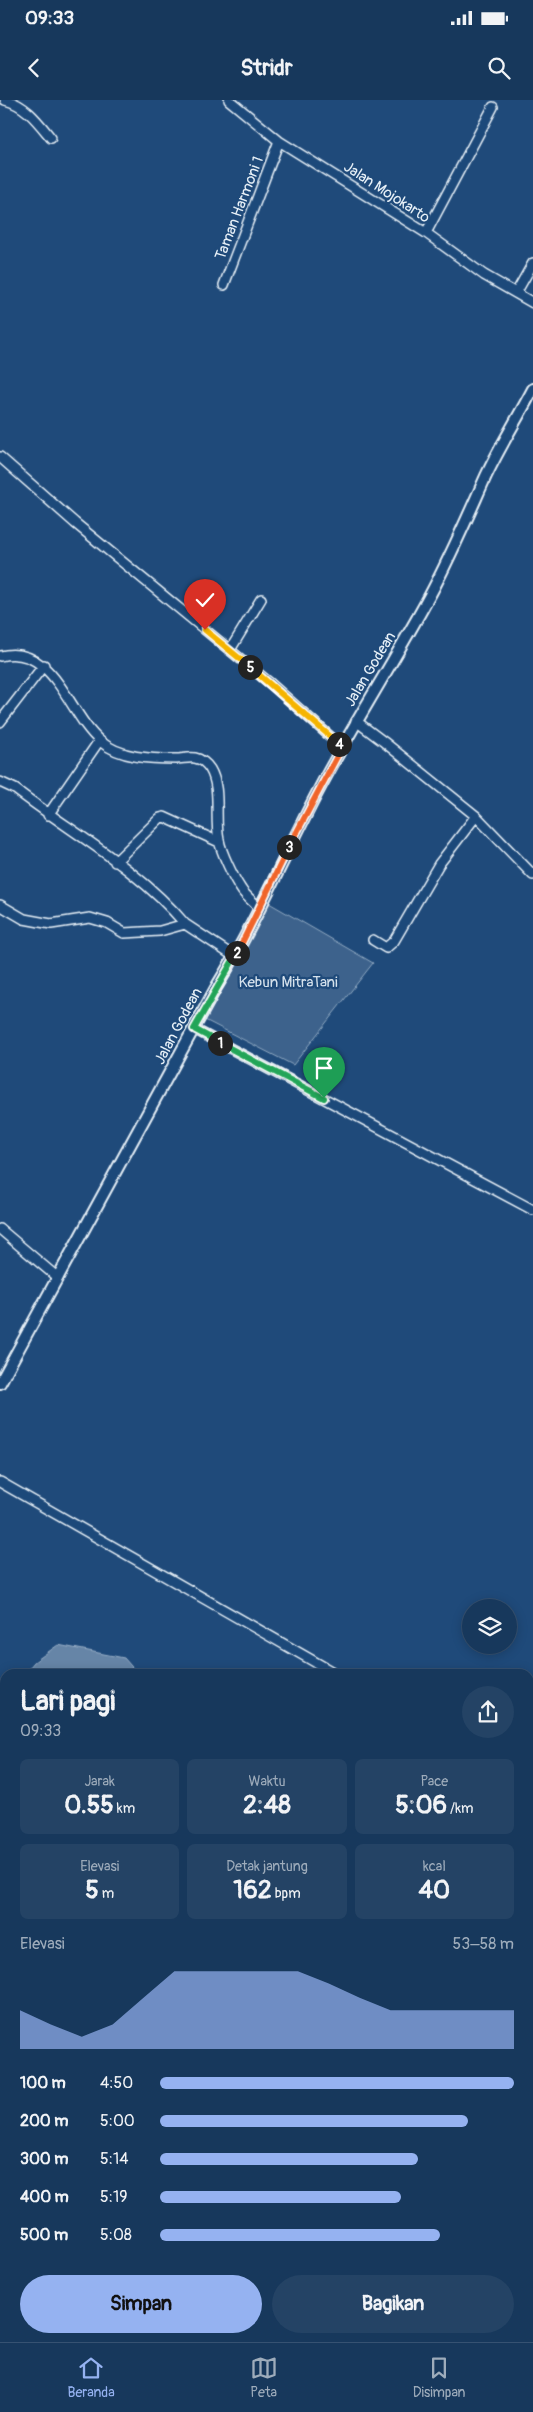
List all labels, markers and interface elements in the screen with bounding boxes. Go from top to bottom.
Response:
text: 09:33 [25,6,74,30]
icon: back [20,54,48,82]
text: Stridr [240,54,293,82]
icon: search [485,54,513,82]
street label: Taman Harmoni 1 [211,154,268,263]
street label: Jalan Mojokarto [340,157,433,227]
pin [184,579,226,630]
icon: check [191,586,219,614]
street label: Jalan Godean [341,628,400,710]
pin: 5 [238,654,262,680]
text: 5 [247,659,254,676]
pin: 4 [326,732,352,756]
text: 4 [335,736,344,753]
pin: 3 [276,834,302,860]
text: 3 [286,839,293,856]
pin: 2 [224,940,250,966]
text: 2 [234,945,241,962]
park label: Kebun MitraTani [238,973,338,992]
street label: Jalan Godean [150,985,207,1068]
pin: 1 [208,1030,232,1056]
text: 1 [218,1035,223,1052]
pin [303,1047,345,1098]
icon: arrive [310,1054,338,1082]
map controls [462,1599,517,1654]
button: layers [462,1599,517,1654]
text: Lari pagi [20,1684,115,1719]
button: share [462,1686,514,1738]
text: 09:33 [20,1721,61,1741]
text: Jarak [84,1773,115,1790]
text: Waktu [248,1773,285,1790]
text: Pace [420,1773,448,1790]
text: 0.55 [64,1790,114,1821]
text: 2:48 [243,1790,291,1821]
text: 5:06 [395,1790,447,1821]
text: km [114,1800,135,1817]
text: /km [447,1800,473,1817]
text: Elevasi [80,1858,119,1875]
text: Detak jantung [226,1858,308,1875]
text: kcal [423,1858,446,1875]
text: 5 [85,1875,99,1906]
text: 162 [233,1875,272,1906]
text: 40 [419,1875,450,1906]
text: m [99,1885,114,1902]
text: bpm [272,1885,301,1902]
text: Elevasi [20,1934,65,1954]
text: 53–58 m [453,1934,514,1954]
text: 100 m [20,2073,66,2093]
text: 4:50 [100,2073,133,2093]
text: 200 m [20,2111,68,2131]
text: 5:00 [100,2111,135,2131]
text: 300 m [20,2149,68,2169]
text: 5:14 [100,2149,128,2169]
text: 400 m [20,2187,69,2207]
text: 5:19 [100,2187,127,2207]
text: 500 m [20,2225,68,2245]
text: 5:08 [100,2225,132,2245]
button: Simpan [20,2275,262,2333]
button: Bagikan [272,2275,514,2333]
tab: Beranda [68,2354,115,2401]
tab: Peta [250,2354,278,2401]
tab: Disimpan [413,2354,465,2401]

